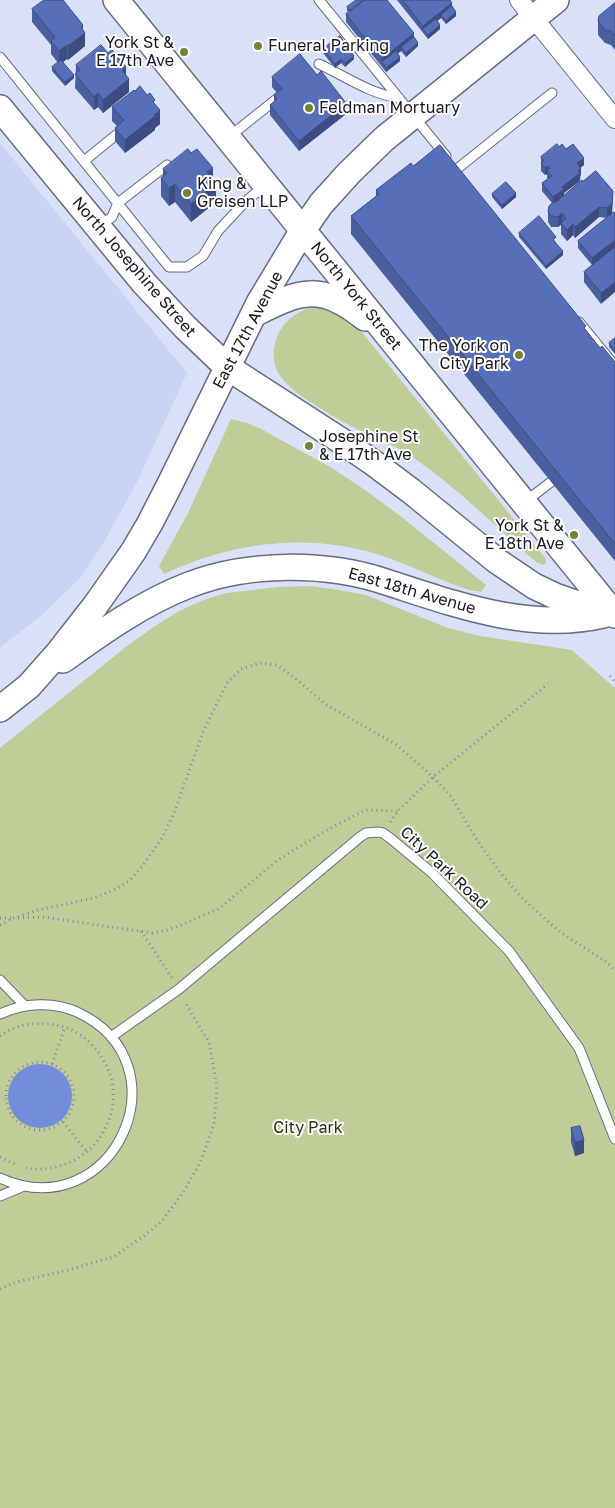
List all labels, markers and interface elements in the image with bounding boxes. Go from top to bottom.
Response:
place label: York St & E 17th Ave [96,33,174,71]
place label: Funeral Parking [268,36,389,56]
marker: Funeral Parking [252,40,264,52]
marker: York St & E 17th Ave [178,46,190,58]
place label: Feldman Mortuary [319,98,460,118]
marker: Feldman Mortuary [303,102,315,114]
place label: King & Greisen LLP [197,174,288,212]
marker: King & Greisen LLP [181,187,193,199]
street label: North Josephine Street [68,193,200,341]
street label: North York Street [306,238,406,354]
street label: East 17th Avenue [209,268,287,392]
place label: The York on City Park [419,336,509,374]
marker: The York on City Park [513,349,525,361]
place label: Josephine St & E 17th Ave [319,427,419,465]
marker: Josephine St & E 17th Ave [303,440,315,452]
place label: York St & E 18th Ave [485,516,564,554]
marker: York St & E 18th Ave [568,529,580,541]
street label: East 18th Avenue [346,564,478,618]
street label: City Park Road [396,823,492,913]
park label: City Park [273,1118,343,1138]

